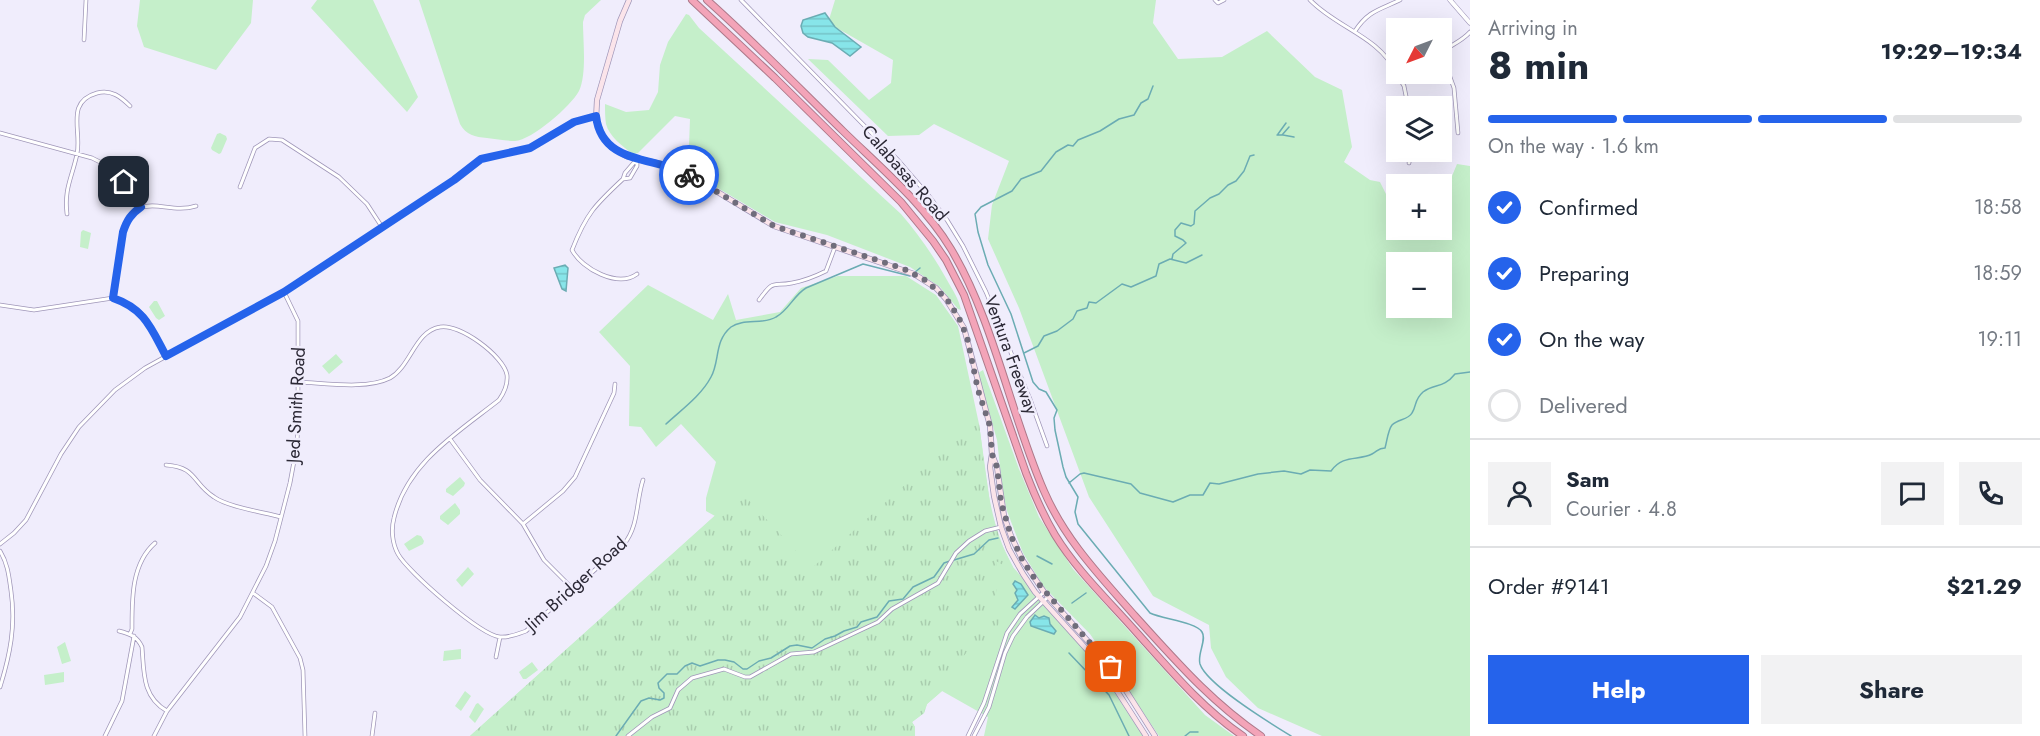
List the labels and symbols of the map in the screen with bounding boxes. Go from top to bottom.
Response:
north arrow [1386,18,1452,84]
street label: Calabasas Road [856,119,954,227]
courier [659,145,719,205]
pin [98,156,149,207]
street label: Ventura Freeway [977,292,1045,418]
street label: Jed Smith Road [280,346,312,466]
street label: Jim Bridger Road [518,531,633,638]
pin [1085,641,1136,692]

